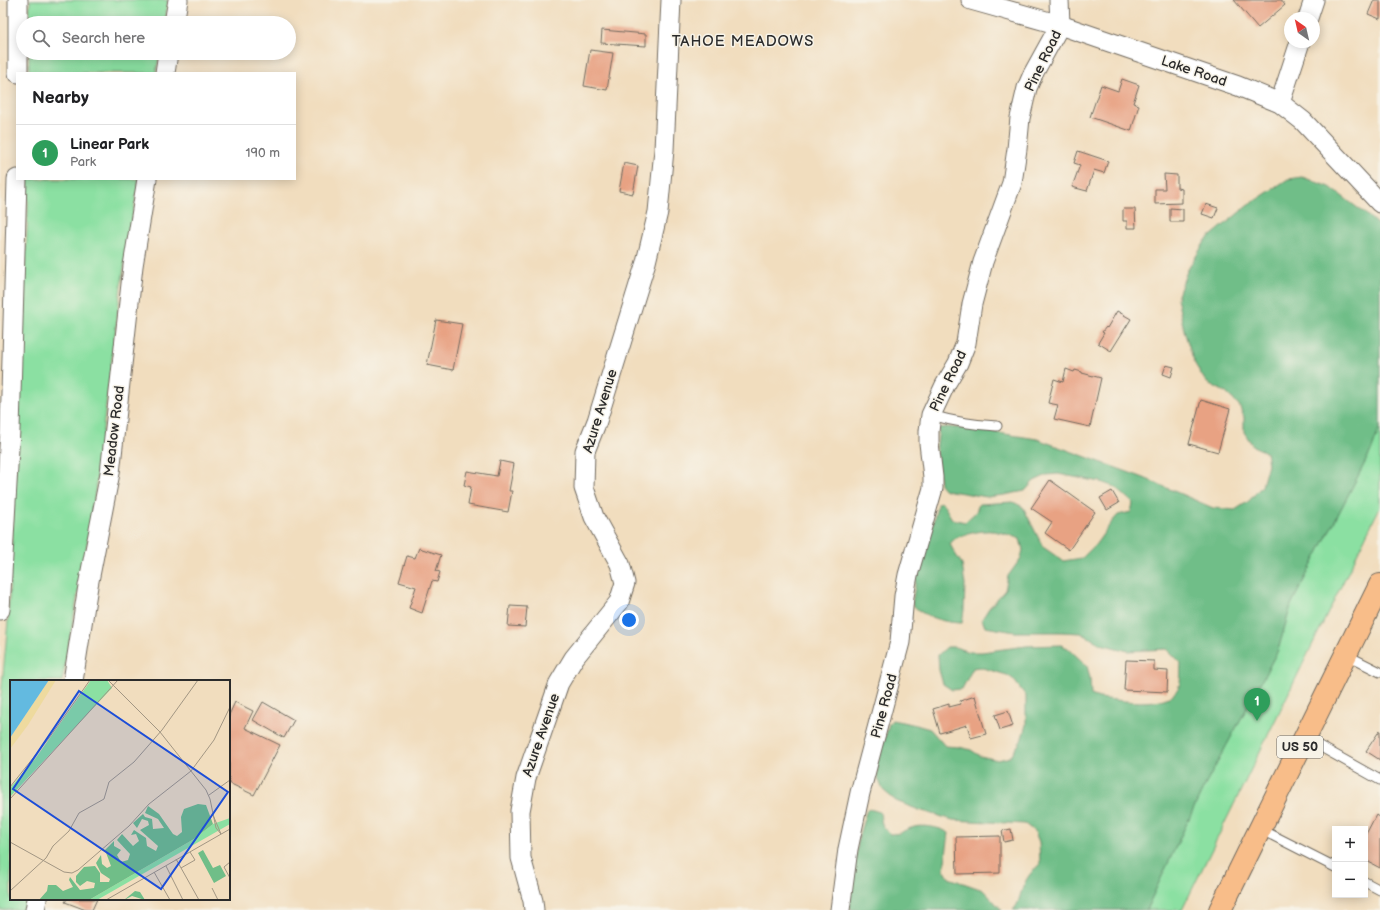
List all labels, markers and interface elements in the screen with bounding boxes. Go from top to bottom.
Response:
north arrow [1284,12,1320,48]
search box [16,16,296,60]
icon: search [30,27,52,49]
street label: Pine Road [1021,28,1065,94]
text: Search here [62,29,145,48]
district label: TAHOE MEADOWS [672,32,814,51]
street label: Lake Road [1159,52,1229,90]
text: Nearby [32,88,89,108]
text: Linear Park [70,135,149,154]
text: 1 [42,145,48,161]
text: 190 m [246,145,280,161]
text: Park [70,154,96,170]
street label: Pine Road [926,348,970,414]
street label: Azure Avenue [579,367,621,455]
street label: Meadow Road [100,385,128,477]
your location [619,610,639,630]
street label: Pine Road [867,672,901,740]
inset map [10,680,230,900]
pin: 1 [1244,688,1270,721]
street label: Azure Avenue [519,691,563,779]
road number: US 50 [1277,736,1323,758]
map controls [1332,826,1368,898]
button: + [1332,826,1368,862]
button: − [1332,862,1368,898]

